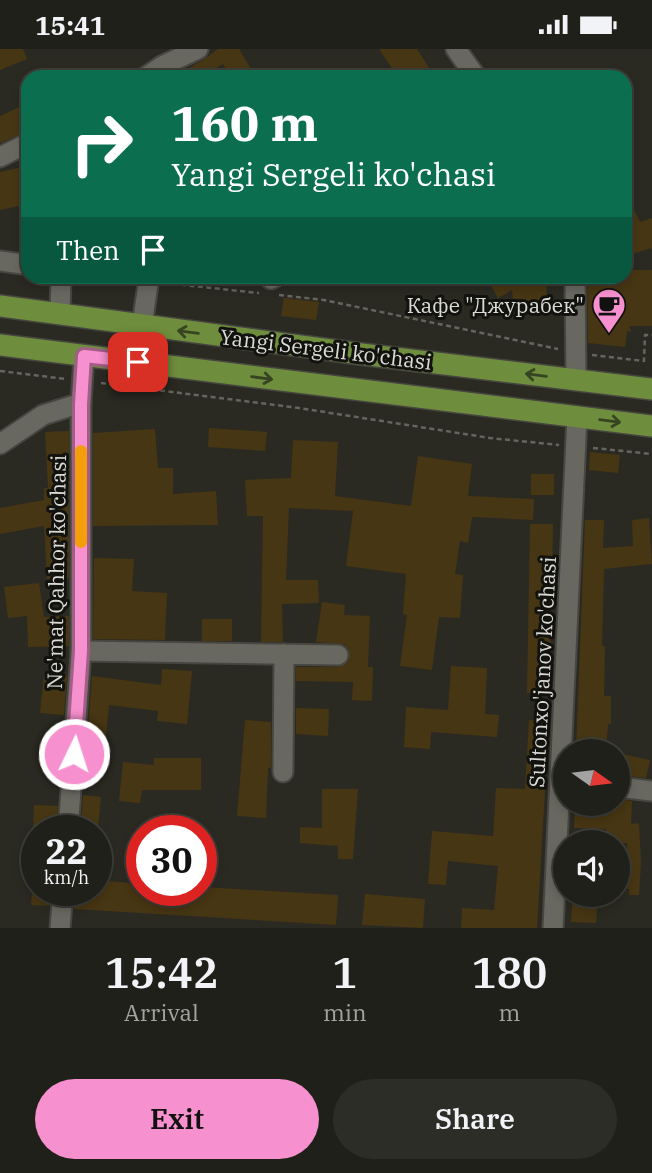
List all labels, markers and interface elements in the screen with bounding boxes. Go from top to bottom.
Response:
text: 15:41 [35,8,105,42]
text: 160 m [171,91,318,154]
icon: right [56,98,147,189]
text: Yangi Sergeli ko'chasi [171,153,496,195]
icon: arrive [134,231,172,269]
text: Then [56,233,120,267]
cafe icon: Кафе "Джурабек" [590,286,628,335]
place label: Кафе "Джурабек" [407,291,584,319]
street label: Yangi Sergeli ko'chasi [219,322,433,376]
one-way arrow [177,326,200,339]
pin [108,332,168,392]
icon: arrive [119,343,157,381]
one-way arrow [525,368,547,381]
one-way arrow [250,372,273,385]
one-way arrow [598,415,620,428]
street label: Ne'mat Qahhor ko'chasi [40,454,72,690]
street label: Sultonxo'janov ko'chasi [522,556,562,788]
position arrow [37,717,111,791]
north arrow [553,739,630,815]
map controls [553,739,630,907]
speed limit sign: 30 [126,815,217,906]
text: 22 [45,828,88,874]
button: sound [553,830,630,907]
text: km/h [44,866,89,889]
text: 15:42 [105,945,218,1000]
text: 1 [332,945,357,1000]
text: 180 [472,945,547,1000]
text: Arrival [124,997,199,1027]
text: min [323,997,367,1027]
text: m [498,997,520,1027]
button: Exit [35,1079,319,1159]
button: Share [333,1079,617,1159]

